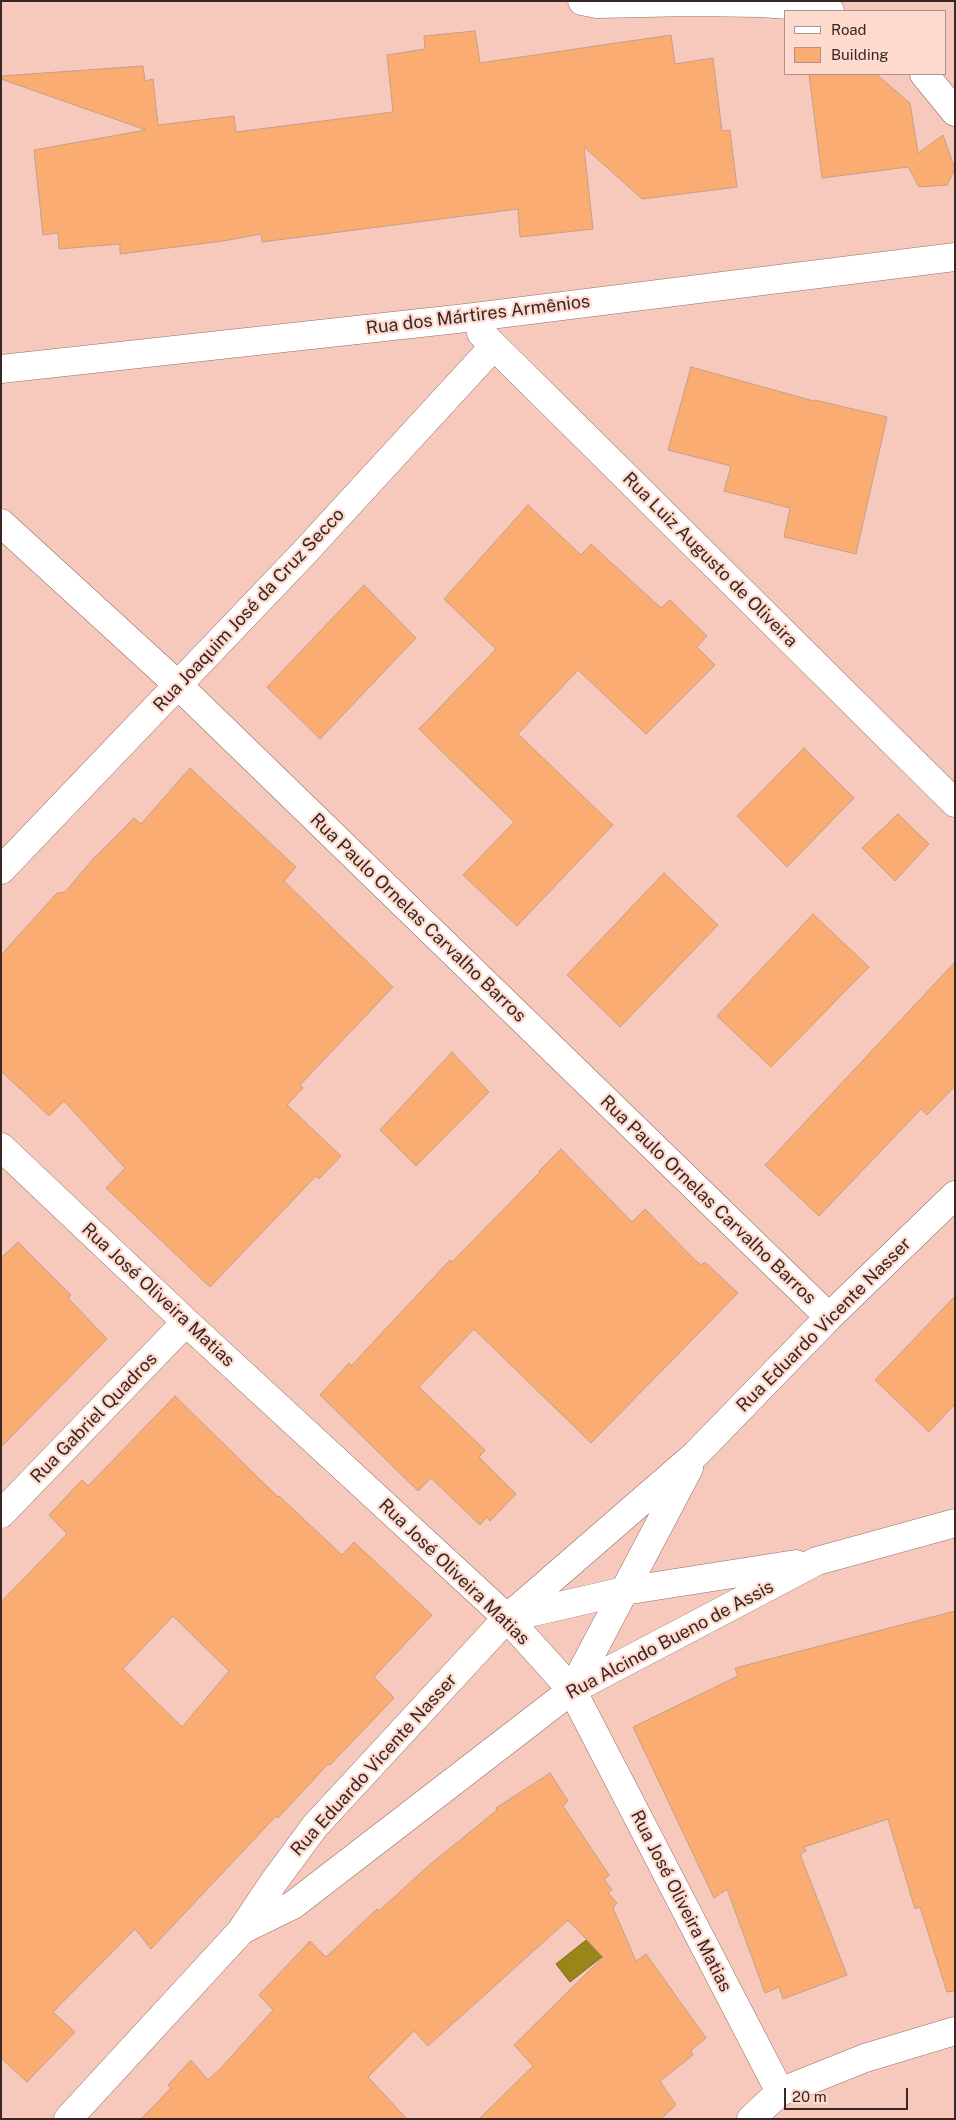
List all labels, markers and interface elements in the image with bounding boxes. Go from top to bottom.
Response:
legend [784,10,946,75]
text: Road [831,21,867,38]
text: Building [831,46,889,63]
street label: Rua dos Mártires Armênios [365,291,591,339]
street label: Rua Luiz Augusto de Oliveira [618,468,802,652]
street label: Rua Joaquim José da Cruz Secco [149,504,349,716]
street label: Rua Paulo Ornelas Carvalho Barros [306,809,530,1027]
street label: Rua Paulo Ornelas Carvalho Barros [596,1091,820,1309]
street label: Rua José Oliveira Matias [77,1219,239,1371]
street label: Rua Eduardo Vicente Nasser [732,1233,916,1417]
street label: Rua Gabriel Quadros [26,1348,162,1488]
street label: Rua José Oliveira Matias [374,1494,534,1650]
street label: Rua Alcindo Bueno de Assis [563,1576,777,1704]
street label: Rua Eduardo Vicente Nasser [286,1669,462,1861]
street label: Rua José Oliveira Matias [626,1807,736,1995]
scale bar [786,2078,910,2110]
text: 20 m [792,2088,827,2105]

